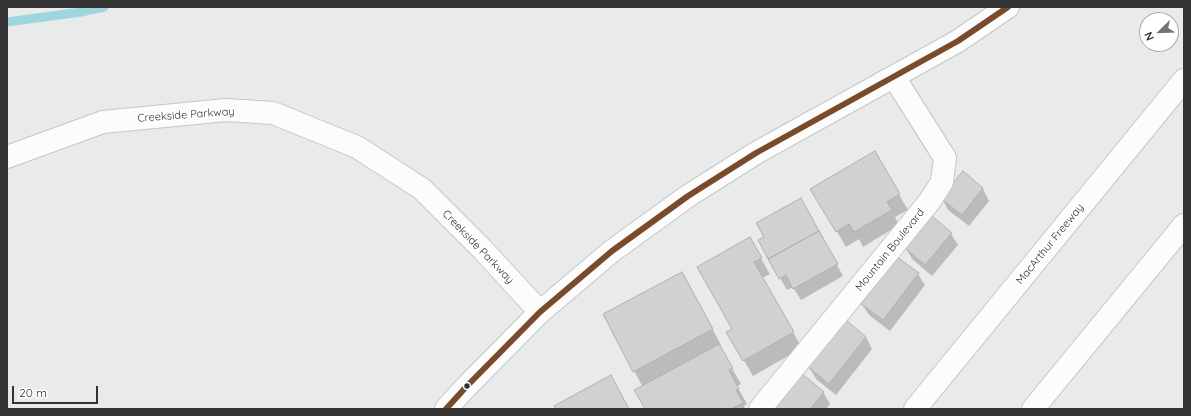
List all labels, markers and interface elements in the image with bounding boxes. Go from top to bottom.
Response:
north arrow [1139,12,1179,52]
text: N [1141,30,1157,43]
street label: Creekside Parkway [137,105,235,125]
street label: MacArthur Freeway [1013,201,1087,287]
street label: Mountain Boulevard [853,206,927,294]
street label: Creekside Parkway [439,207,517,287]
scale bar [14,378,100,404]
unlabelled marker [462,381,472,391]
text: 20 m [19,385,47,400]

